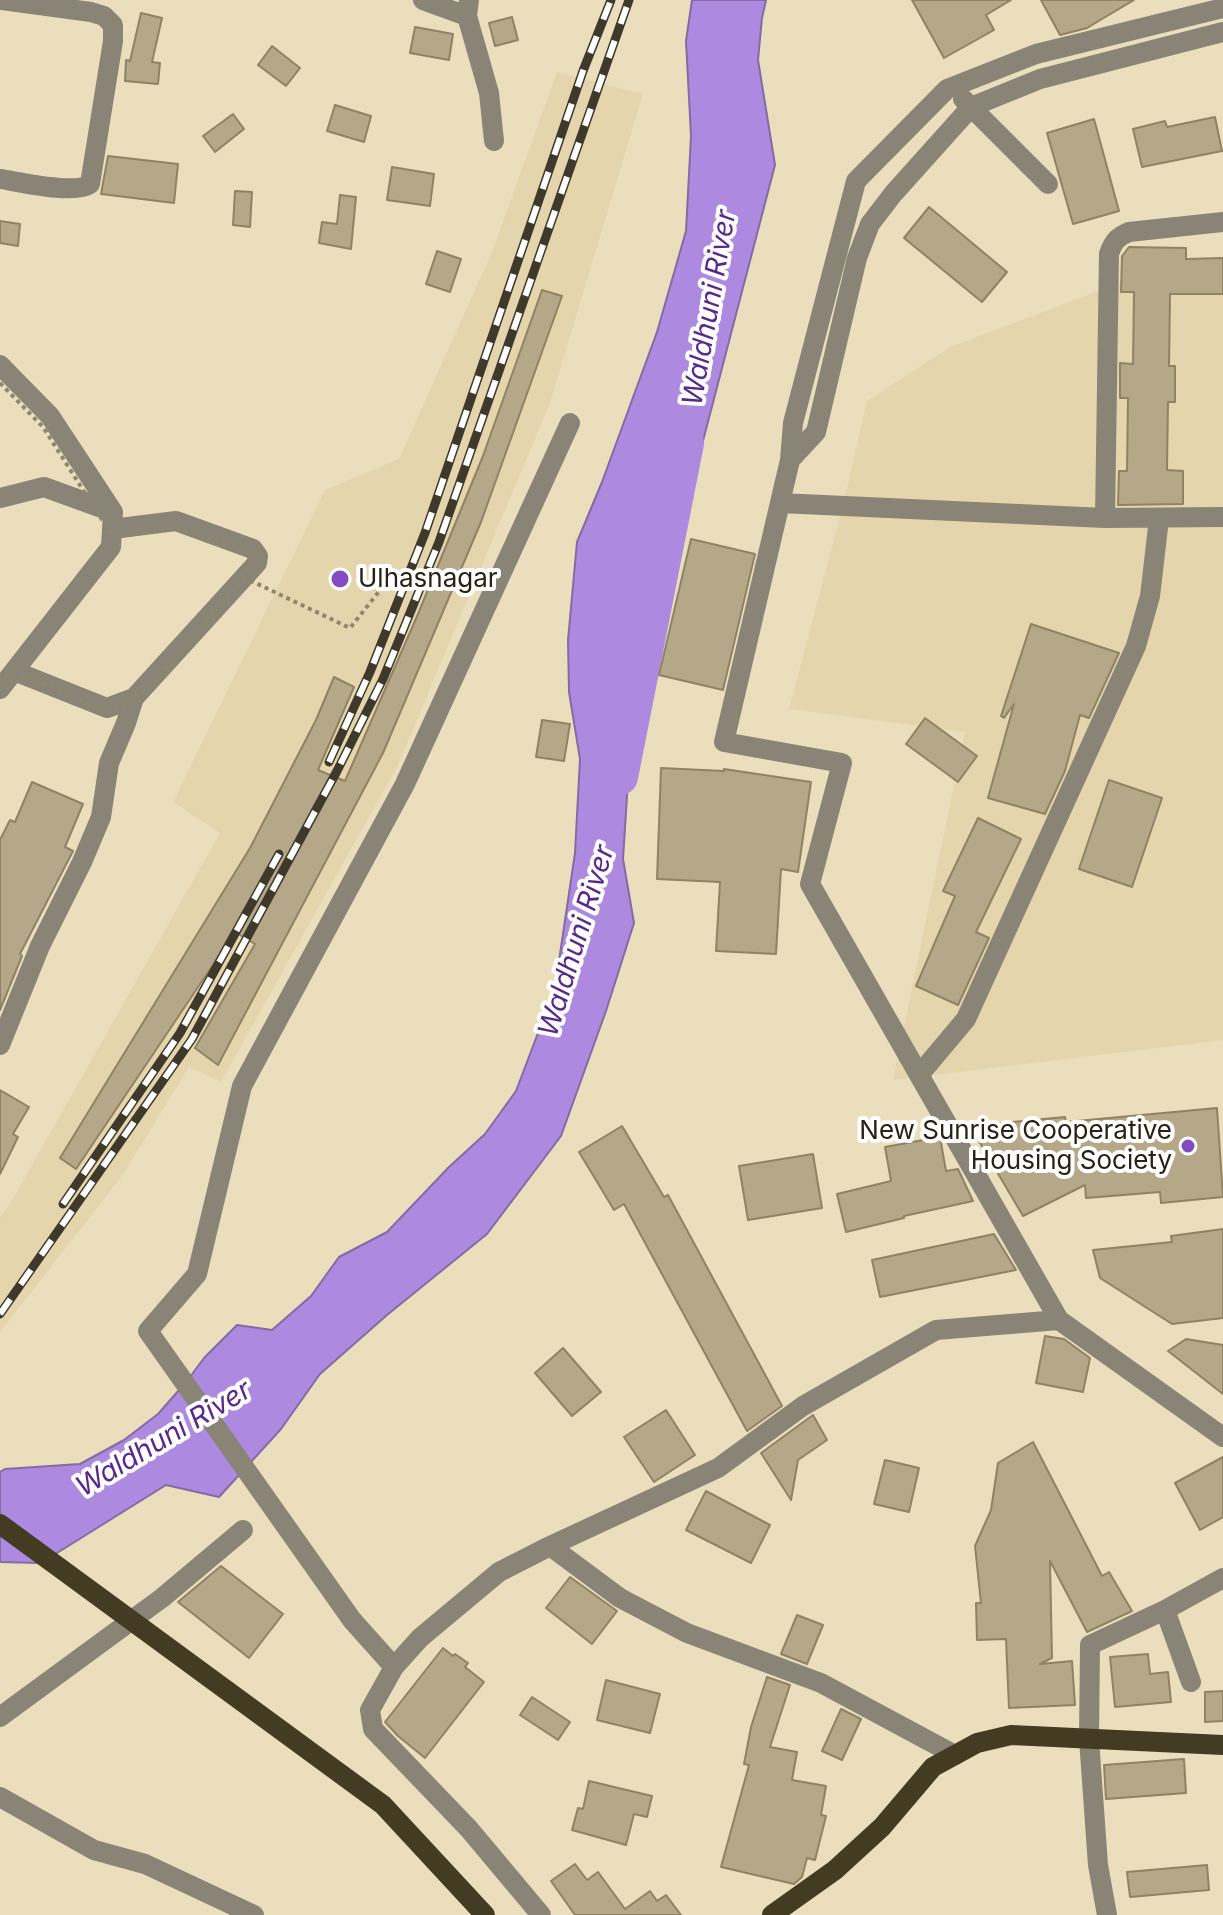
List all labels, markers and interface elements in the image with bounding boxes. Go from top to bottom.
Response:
water label: Waldhuni River [676,207,744,409]
place label: Ulhasnagar [358,563,498,595]
marker: Ulhasnagar [329,568,351,590]
water label: Waldhuni River [532,841,622,1041]
place label: New Sunrise Cooperative Housing Society [859,1115,1172,1176]
marker: New Sunrise Cooperative Housing Society [1179,1137,1197,1155]
water label: Waldhuni River [70,1374,258,1504]

